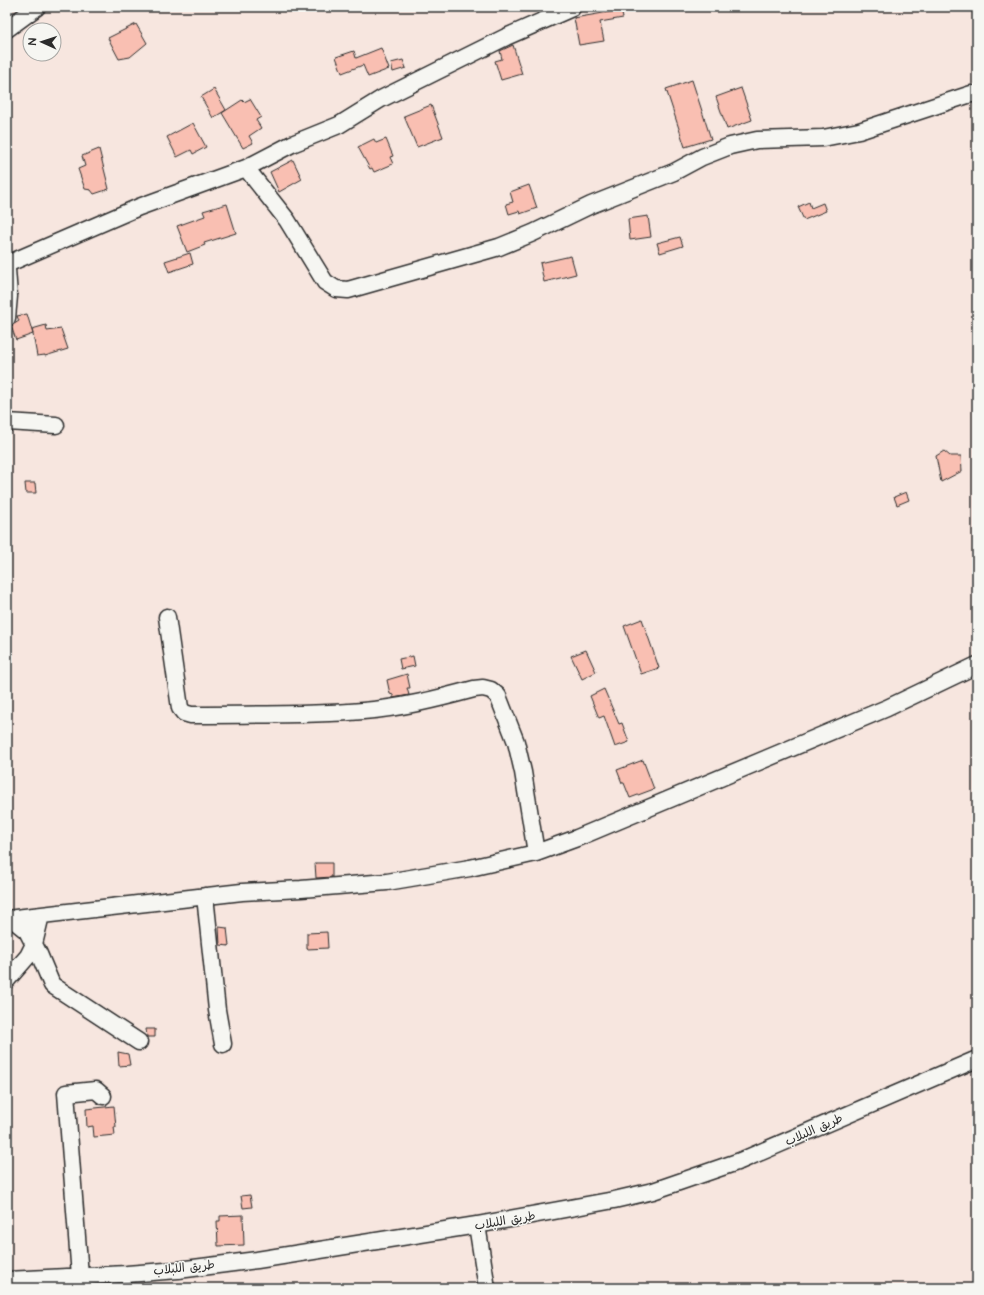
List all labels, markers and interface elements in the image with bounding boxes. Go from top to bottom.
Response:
north arrow [22,22,62,62]
text: N [25,38,40,45]
street label: طريق اللبلاب [782,1110,846,1150]
street label: طريق اللبلاب [473,1207,537,1235]
street label: طريق اللبلاب [152,1256,216,1280]

